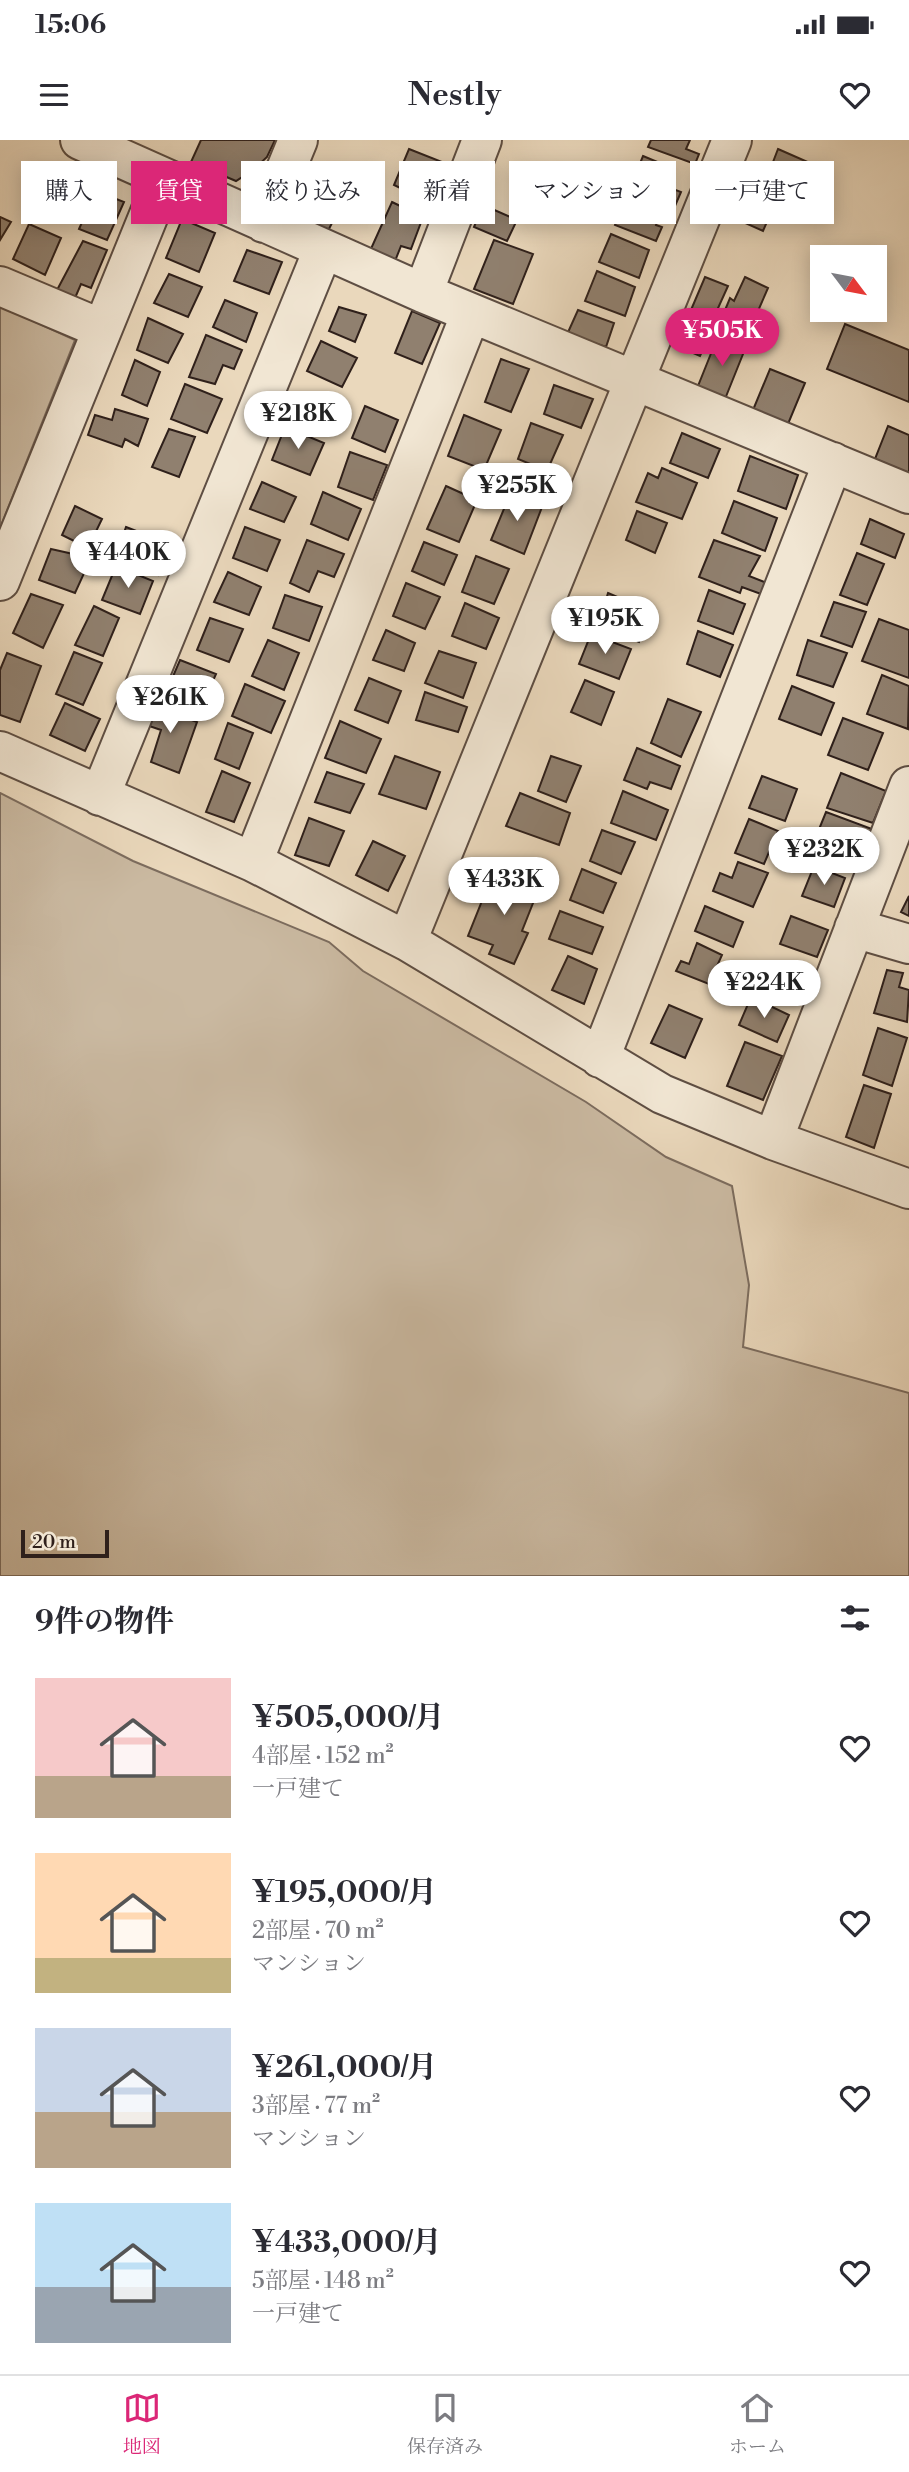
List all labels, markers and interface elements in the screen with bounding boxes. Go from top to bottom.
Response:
text: 15:06 [35,9,106,41]
text: Nestly [408,75,501,115]
icon: menu [35,76,73,114]
icon: heart [836,76,874,114]
chip: 購入 [21,161,117,224]
chip: 賃貸 [131,161,227,224]
chip: 絞り込み [241,161,385,224]
chip: 新着 [399,161,495,224]
chip: マンション [509,161,676,224]
chip: 一戸建て [690,161,834,224]
north arrow [810,245,887,322]
map controls [810,245,887,322]
pin: ¥505K [673,308,771,368]
text: ¥505K [681,317,763,345]
pin: ¥218K [249,392,347,451]
text: ¥218K [260,400,336,428]
pin: ¥255K [468,464,566,523]
text: ¥255K [477,472,557,500]
pin: ¥440K [79,531,177,590]
text: ¥440K [86,539,170,567]
pin: ¥195K [556,596,654,656]
text: ¥195K [567,605,643,633]
pin: ¥261K [121,676,219,735]
text: ¥261K [132,684,208,712]
pin: ¥232K [775,828,873,887]
text: ¥232K [785,836,863,864]
pin: ¥433K [455,858,553,917]
text: ¥433K [464,866,544,894]
pin: ¥224K [715,960,813,1020]
text: ¥224K [724,969,804,997]
scale bar [21,1527,108,1559]
text: 20 m [32,1530,76,1554]
icon: filters [836,1599,874,1637]
text: 9件の物件 [35,1603,174,1641]
text: ¥505,000/月 [252,1699,444,1737]
icon: home [91,1706,175,1790]
icon: heart [836,1729,874,1767]
text: 4部屋 · 152 m² [252,1742,394,1770]
text: 一戸建て [252,1775,344,1803]
text: ¥195,000/月 [252,1874,437,1912]
icon: home [91,1881,175,1965]
icon: heart [836,1904,874,1942]
text: 2部屋 · 70 m² [252,1917,384,1945]
text: マンション [252,1950,366,1978]
text: ¥261,000/月 [252,2049,437,2087]
icon: home [91,2056,175,2140]
icon: heart [836,2079,874,2117]
text: 3部屋 · 77 m² [252,2092,380,2120]
text: マンション [252,2125,366,2153]
text: ¥433,000/月 [252,2224,442,2262]
icon: home [91,2231,175,2315]
icon: heart [836,2254,874,2292]
text: 5部屋 · 148 m² [252,2267,394,2295]
text: 一戸建て [252,2300,344,2328]
tab: 地図 [123,2389,161,2459]
tab: 保存済み [407,2389,483,2459]
tab: ホーム [729,2389,786,2459]

